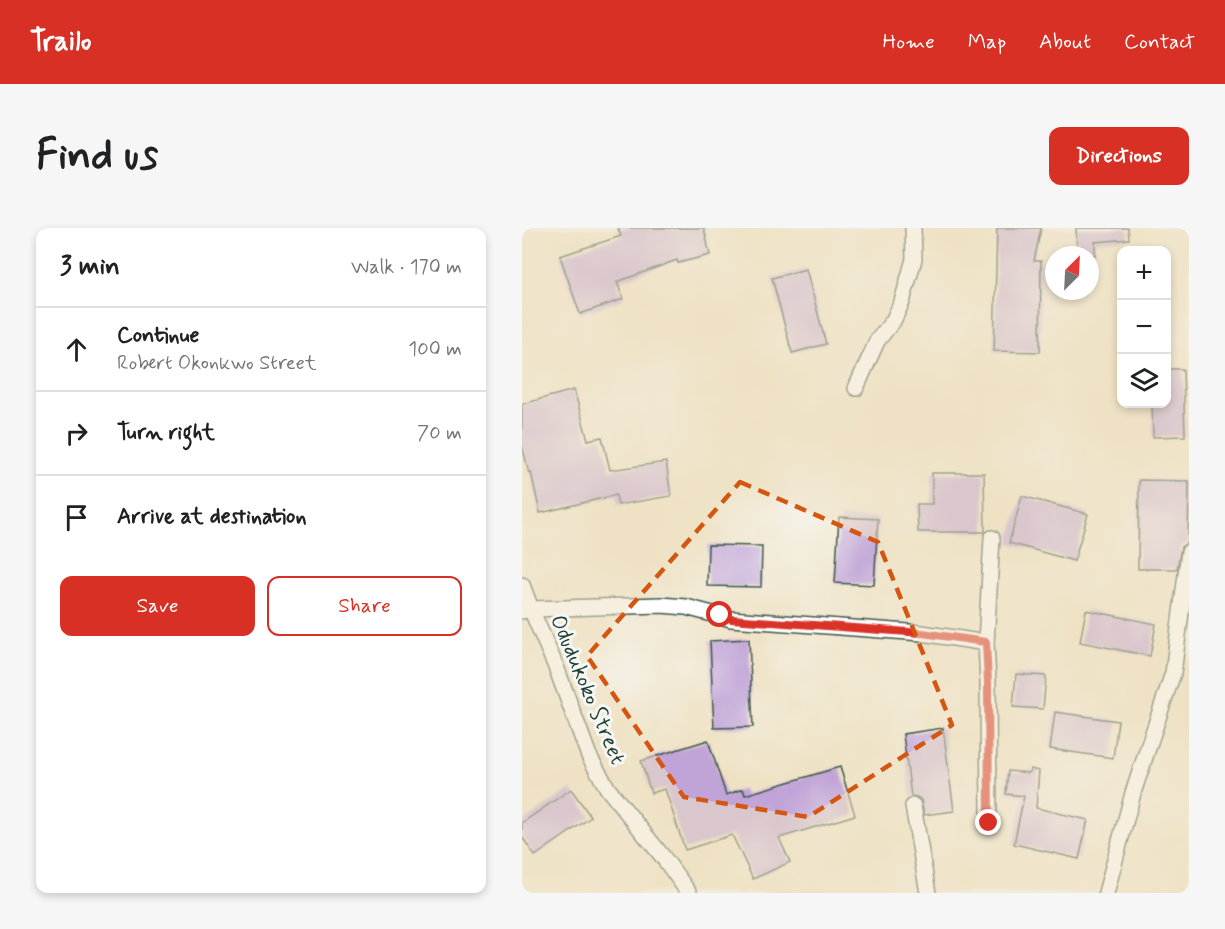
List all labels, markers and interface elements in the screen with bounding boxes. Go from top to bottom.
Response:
text: Trailo [30,24,91,61]
text: Home [883,28,935,56]
text: Map [968,28,1006,56]
text: About [1039,28,1091,56]
text: Contact [1124,28,1195,56]
button: Directions [1049,127,1189,185]
text: Find us [36,129,158,184]
north arrow [1045,246,1099,300]
map controls [1117,246,1171,408]
button: + [1117,246,1171,300]
text: 3 min [60,250,120,284]
text: Walk · 170 m [351,254,462,281]
button: − [1117,300,1171,354]
text: Continue [117,322,199,350]
icon: ahead [60,333,93,366]
text: 100 m [408,336,462,363]
text: Robert Okonkwo Street [117,350,316,377]
button: layers [1117,354,1171,408]
icon: right [60,417,93,450]
text: Turn right [117,419,215,447]
text: 70 m [417,420,462,447]
icon: arrive [60,501,93,534]
text: Arrive at destination [117,503,307,531]
button: Save [60,576,255,636]
button: Share [267,576,462,636]
route start [706,601,732,627]
street label: Odudukoko Street [543,611,631,769]
route end [975,809,1001,835]

